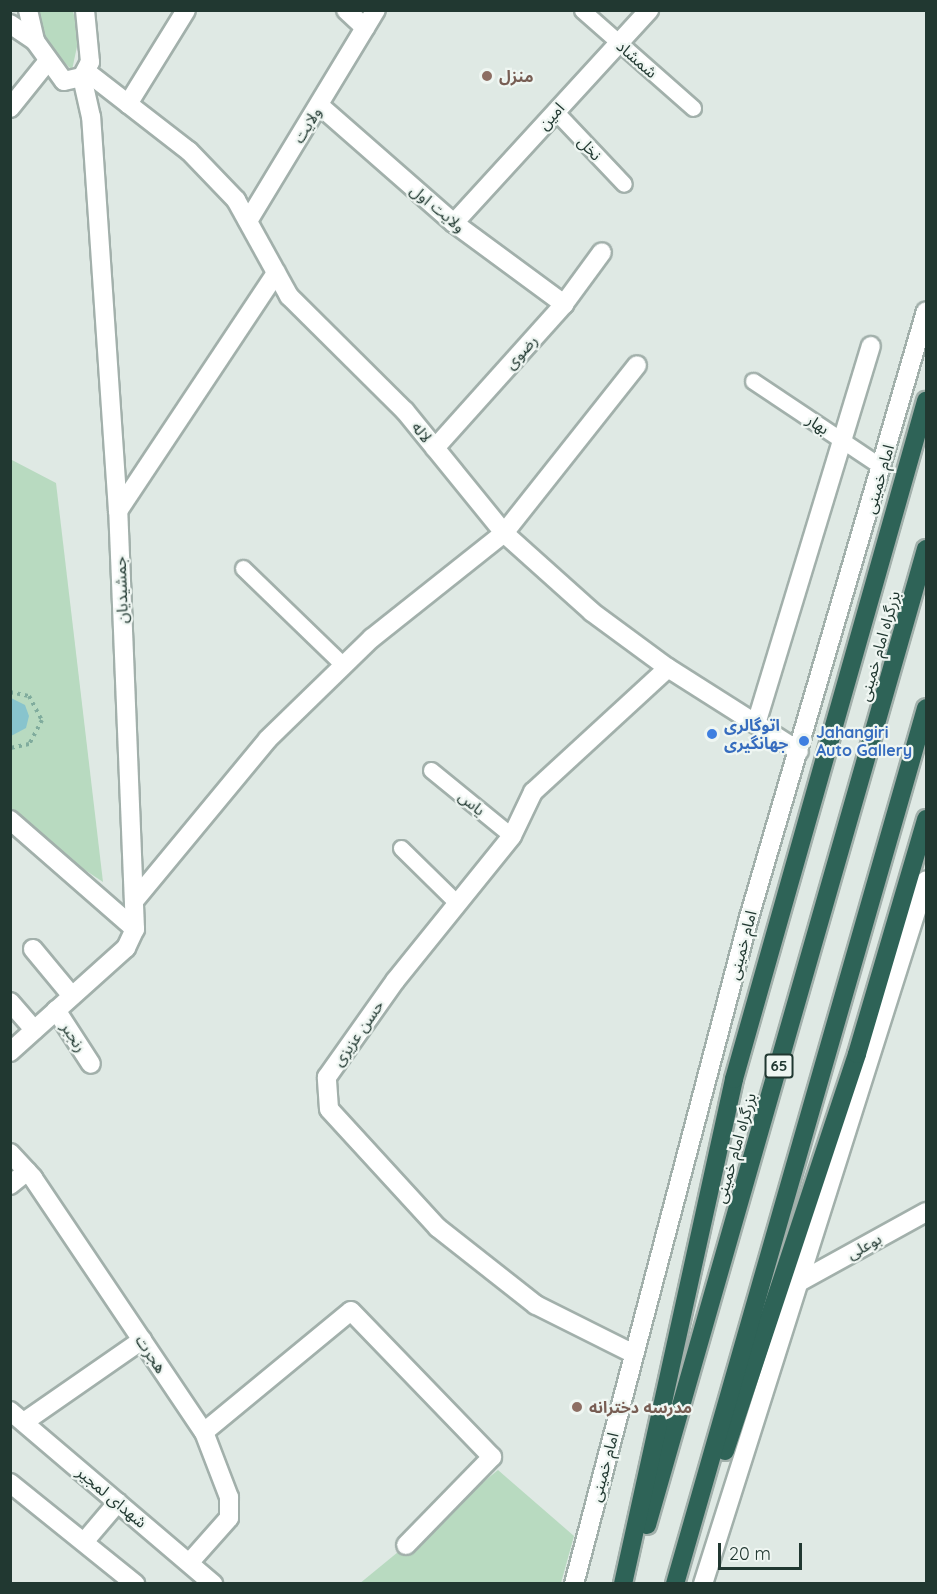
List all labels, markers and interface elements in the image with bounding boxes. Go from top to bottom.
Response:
street label: شمشاد [613,36,661,82]
place label: منزل [499,66,534,86]
marker: منزل [480,69,494,83]
street label: امین [534,98,568,134]
street label: ولایت [289,103,325,147]
street label: نخل [574,132,606,164]
street label: ولایت اول [407,180,469,236]
street label: رضوی [501,331,541,373]
street label: بهار [803,410,833,438]
street label: لاله [408,418,436,446]
street label: امام خمینی [860,442,898,516]
street label: جمشیدیان [110,556,132,624]
street label: بزرگراه امام خمینی [854,589,904,703]
place label: اتوگالری جهانگیری [724,715,788,753]
place label: Jahangiri Auto Gallery [816,722,912,760]
marker: اتوگالری جهانگیری [705,727,719,741]
marker: Jahangiri Auto Gallery [797,734,811,748]
street label: یاس [455,786,489,820]
street label: امام خمینی [724,908,760,982]
street label: حسن عزیزی [328,996,388,1070]
street label: رنجبر [57,1018,91,1056]
road number: 65 [764,1054,794,1078]
street label: بزرگراه امام خمینی [710,1091,760,1205]
street label: بوعلی [843,1229,885,1263]
street label: هجرت [131,1331,171,1377]
place label: مدرسه دخترانه [589,1397,692,1417]
marker: مدرسه دخترانه [570,1400,584,1414]
street label: امام خمینی [586,1430,622,1504]
street label: شهدای لمجیر [73,1462,151,1532]
scale bar [721,1531,805,1569]
text: 20 m [729,1542,771,1565]

